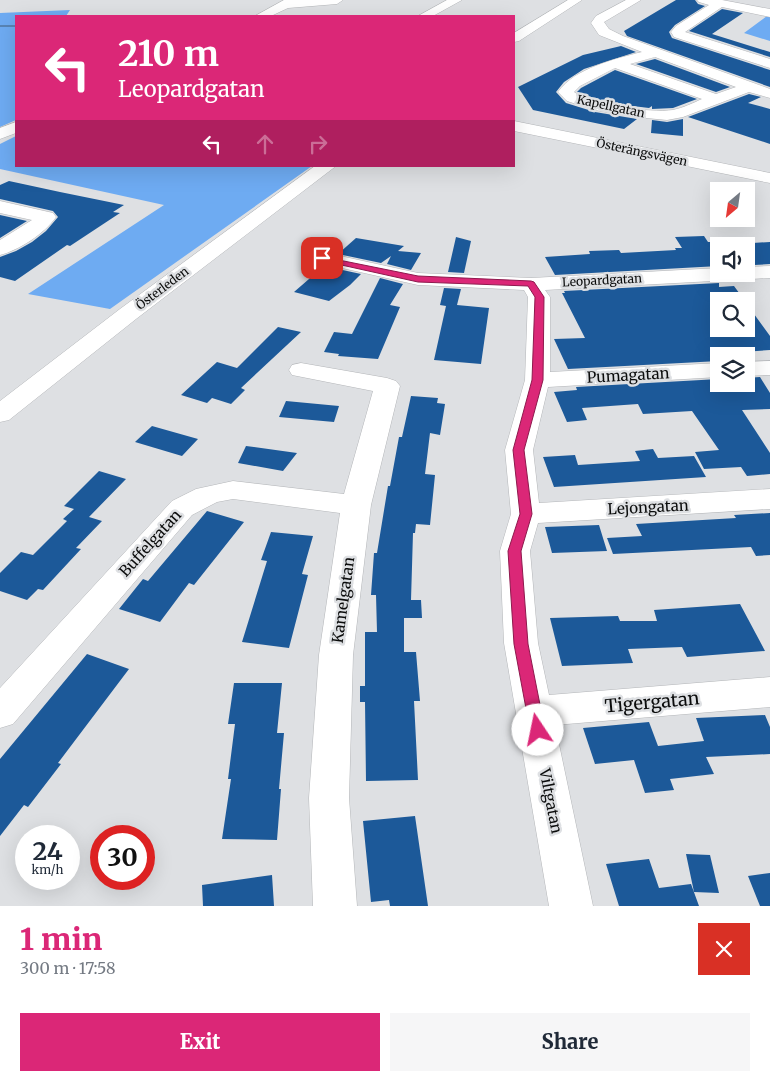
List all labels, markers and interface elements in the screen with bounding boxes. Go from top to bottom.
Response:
text: 210 m [118,32,219,76]
icon: left [35,35,100,100]
text: Leopardgatan [118,75,265,103]
street label: Kapellgatan [576,92,646,121]
icon: left [198,130,226,158]
icon: ahead [251,130,279,158]
icon: right [304,130,332,158]
street label: Österängsvägen [595,135,689,169]
north arrow [710,182,755,228]
map controls [710,182,755,392]
pin [301,237,343,279]
button: sound [710,237,755,282]
icon: arrive [308,244,336,272]
street label: Österleden [133,263,191,313]
street label: Leopardgatan [562,270,642,290]
button: search [710,292,755,337]
button: layers [710,347,755,392]
street label: Pumagatan [586,363,670,387]
street label: Lejongatan [607,495,689,519]
street label: Buffelgatan [115,505,185,581]
street label: Kamelgatan [328,556,358,644]
street label: Tigergatan [604,686,700,718]
position arrow [511,703,563,755]
street label: Viltgatan [535,766,567,835]
speed limit sign: 30 [90,825,155,890]
text: 24 [32,835,63,867]
text: km/h [32,862,63,877]
text: 1 min [20,920,102,958]
button: close [698,923,750,975]
text: 300 m · 17:58 [20,958,116,978]
button: Exit [20,1013,380,1071]
button: Share [390,1013,750,1071]

